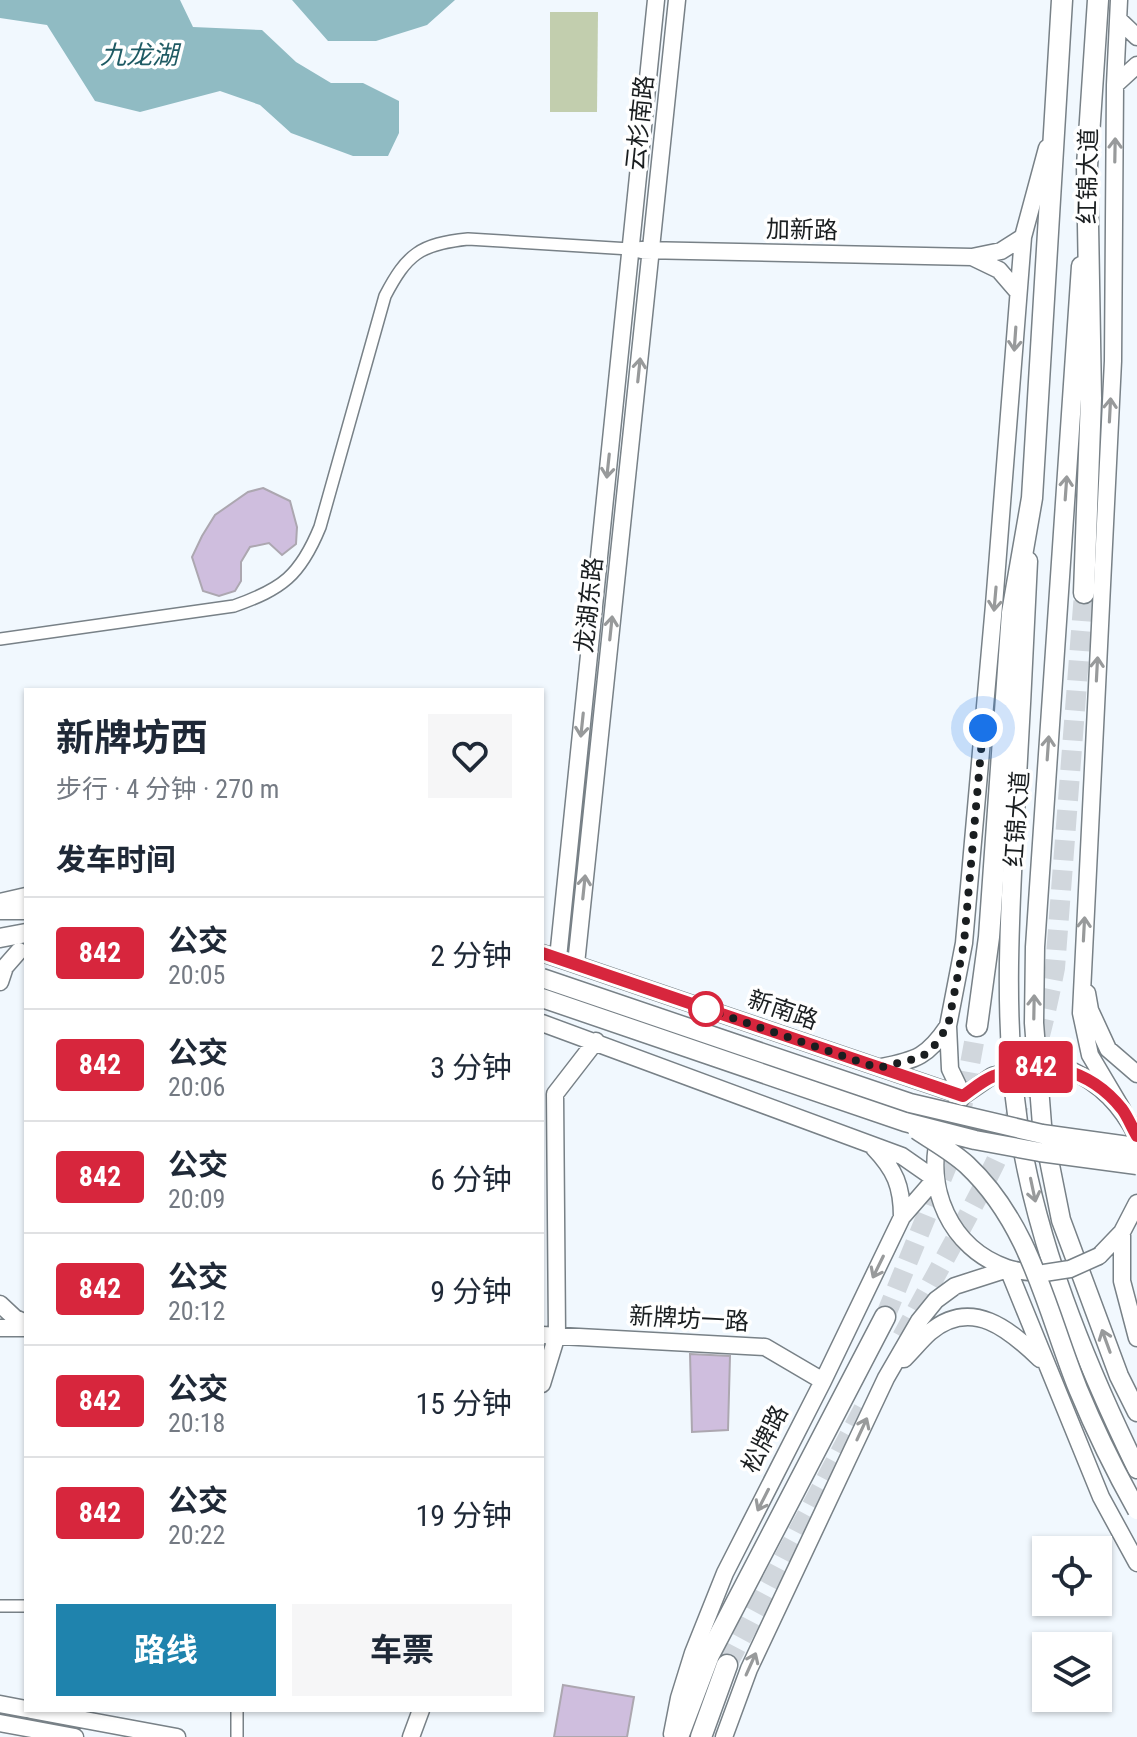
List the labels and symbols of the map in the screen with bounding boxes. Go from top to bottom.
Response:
water label: 九龙湖 [100,40,182,70]
street label: 云杉南路 [621,74,659,172]
street label: 红锦大道 [1073,128,1103,224]
one-way arrow [1107,137,1123,164]
street label: 加新路 [766,215,838,245]
one-way arrow [1007,326,1022,352]
one-way arrow [631,357,646,384]
one-way arrow [1103,397,1118,424]
one-way arrow [600,452,615,479]
one-way arrow [1059,475,1074,502]
street label: 龙湖东路 [570,556,608,654]
one-way arrow [987,585,1002,612]
one-way arrow [604,615,619,642]
one-way arrow [1090,656,1105,683]
your location [963,708,1003,748]
one-way arrow [574,711,589,737]
one-way arrow [1041,735,1056,762]
street label: 红锦大道 [1000,770,1034,868]
one-way arrow [577,874,592,901]
one-way arrow [1076,916,1091,943]
street label: 新南路 [744,985,822,1035]
unlabelled marker [689,992,723,1026]
one-way arrow [1026,994,1042,1021]
line badge: 842 [990,1041,1082,1093]
one-way arrow [1026,1176,1041,1202]
one-way arrow [870,1255,885,1279]
street label: 新牌坊一路 [628,1302,750,1336]
one-way arrow [1098,1329,1112,1354]
street label: 松牌路 [736,1401,794,1477]
one-way arrow [855,1417,870,1441]
one-way arrow [754,1488,770,1512]
one-way arrow [745,1652,760,1677]

